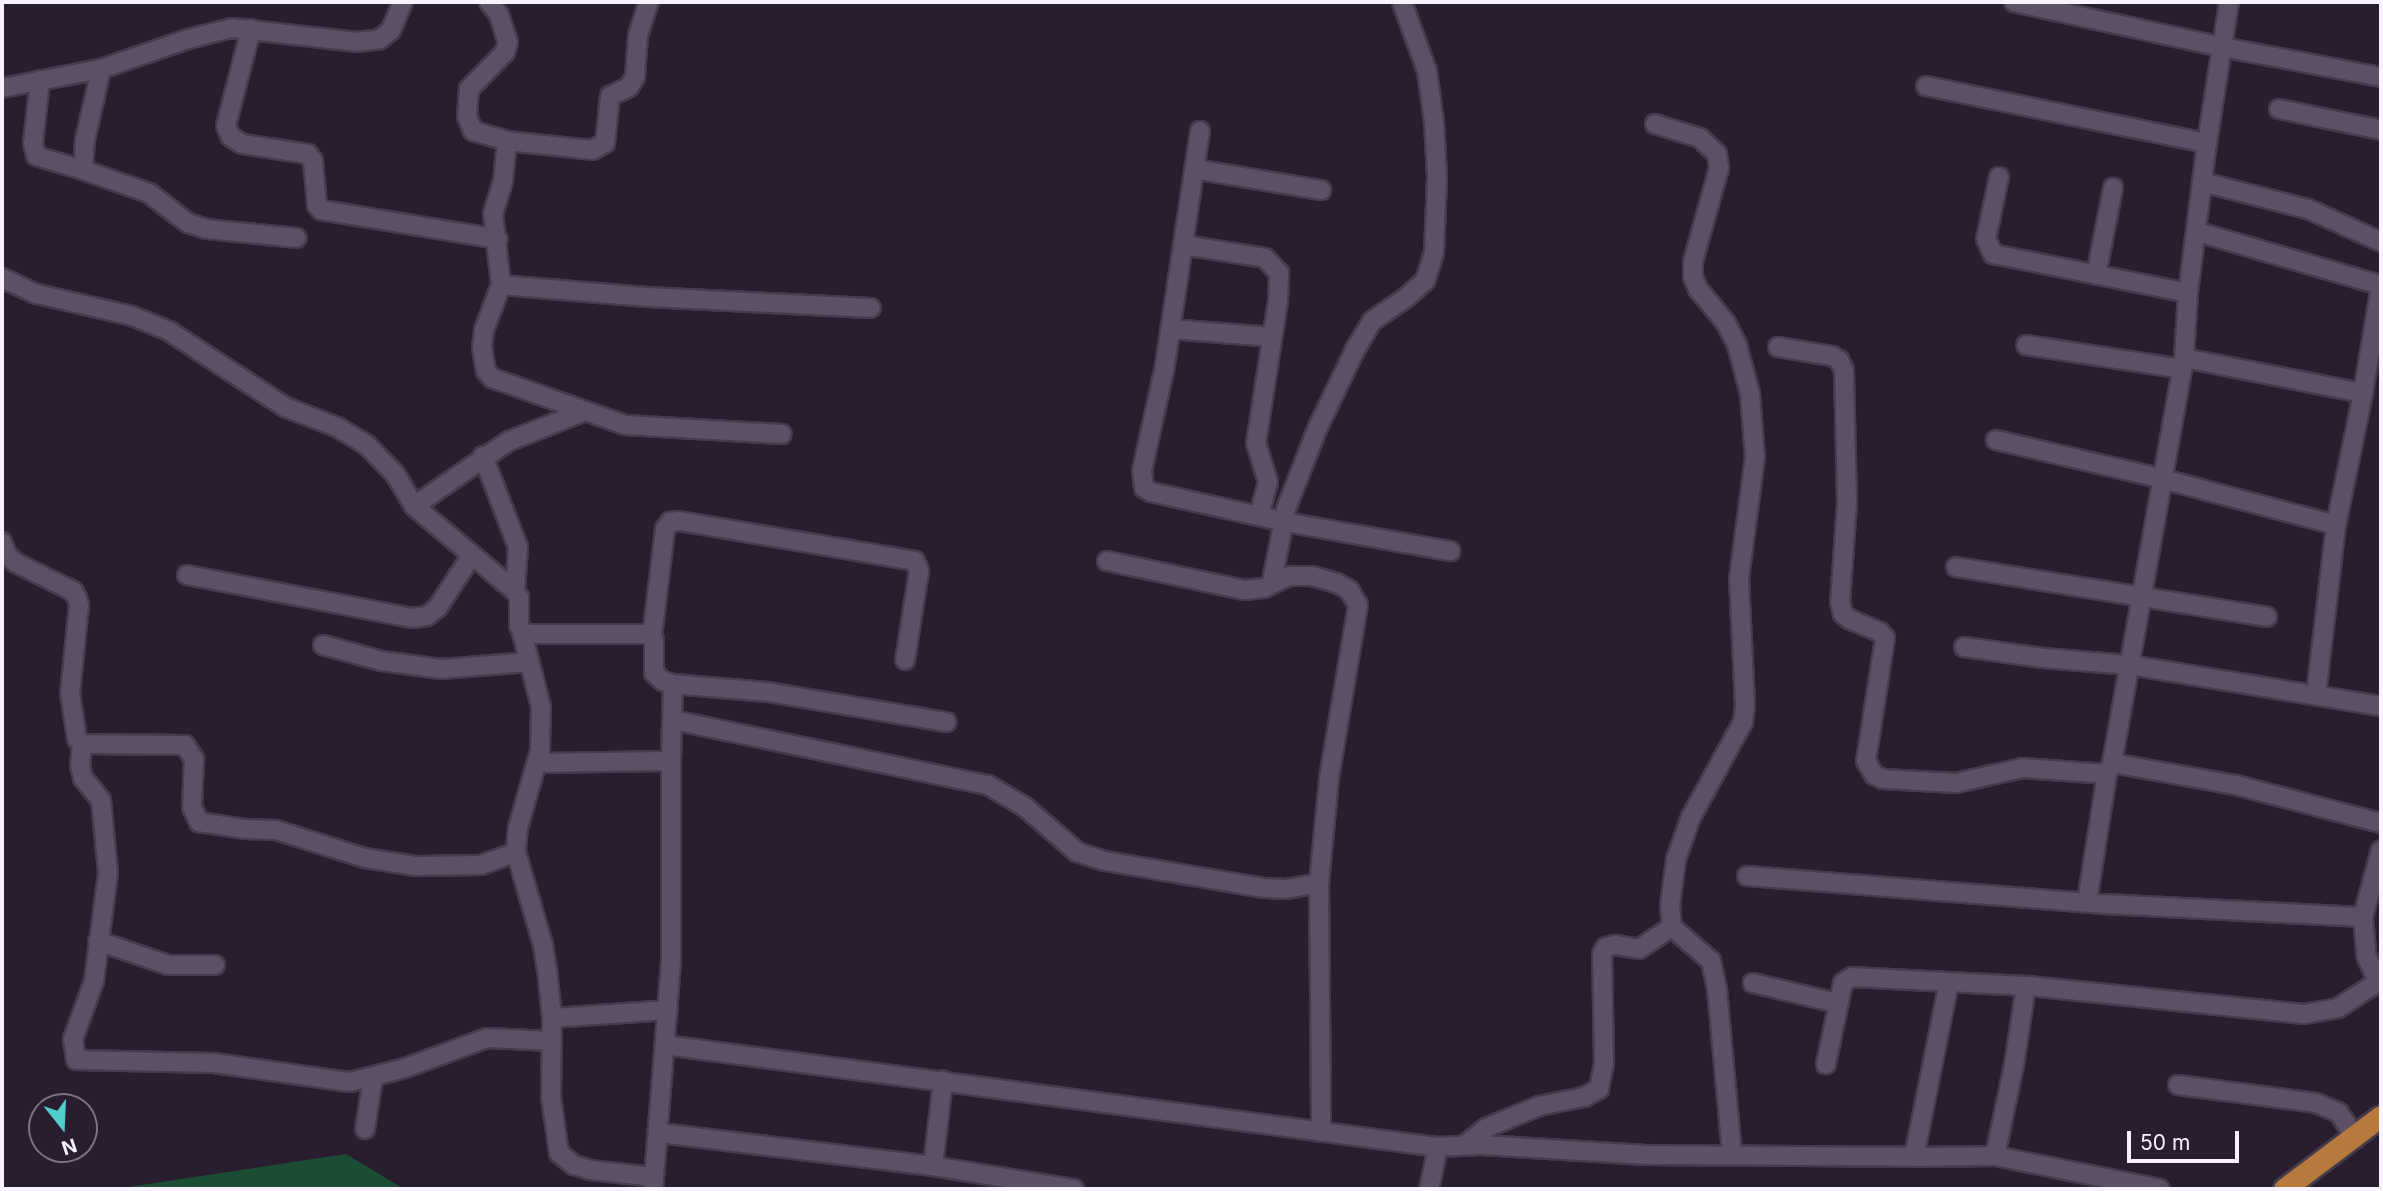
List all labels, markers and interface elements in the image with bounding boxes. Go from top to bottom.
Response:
north arrow [28,1093,98,1163]
scale bar [2131,1118,2243,1162]
text: 50 m [2140,1130,2190,1155]
text: N [59,1133,79,1160]

